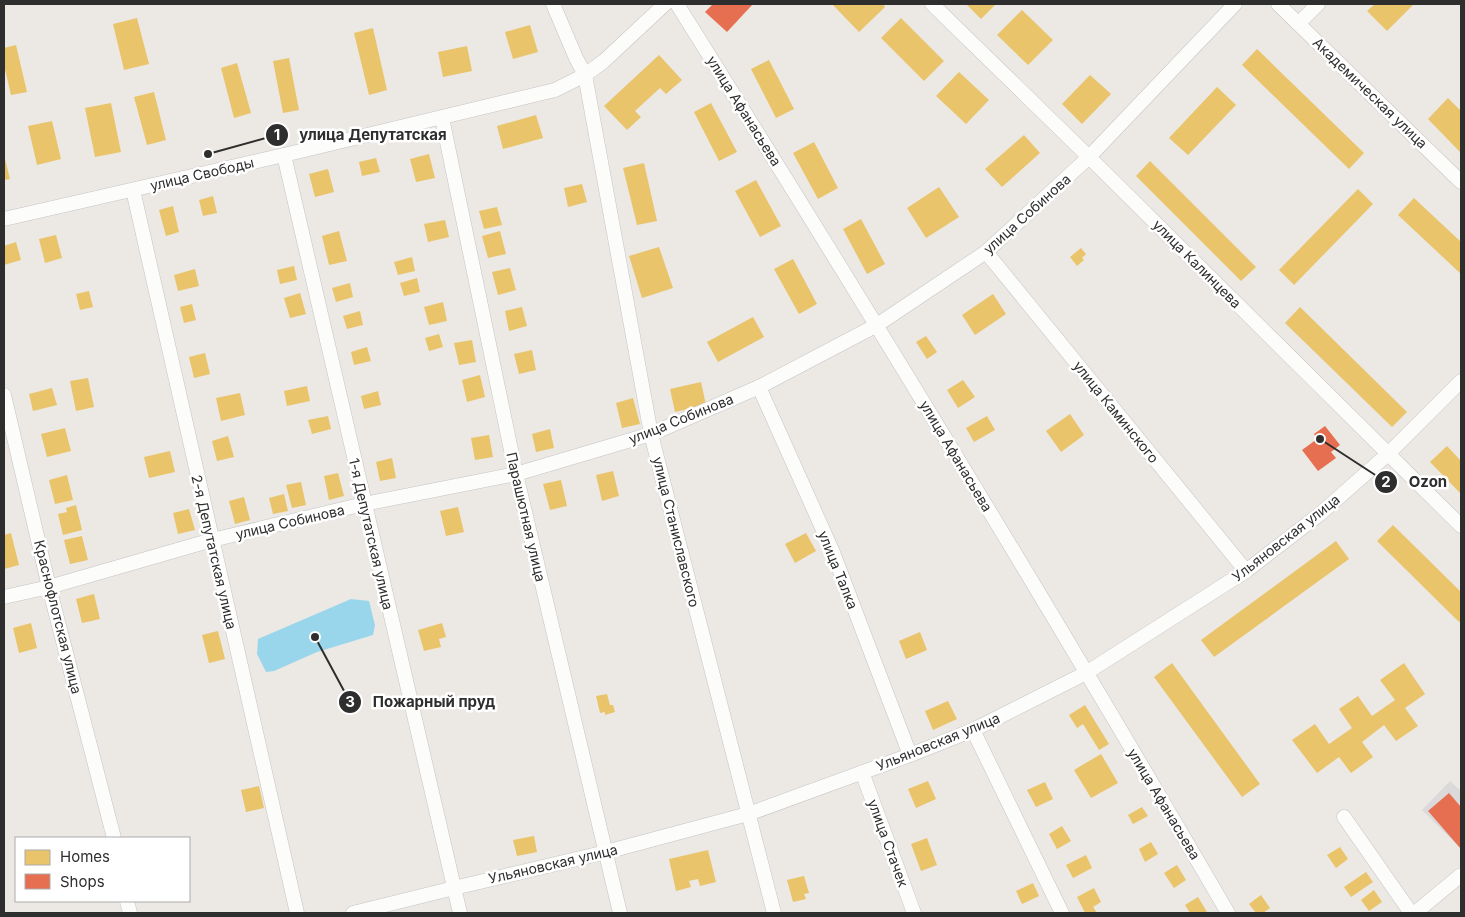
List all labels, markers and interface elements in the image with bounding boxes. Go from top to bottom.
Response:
street label: Академическая улица [1310,34,1431,152]
street label: улица Афанасьева [704,52,785,169]
callout: улица Депутатская [264,120,457,150]
text: 1 [274,125,280,144]
text: улица Депутатская [299,125,447,144]
street label: улица Свободы [148,153,255,194]
street label: улица Собинова [980,170,1074,257]
street label: улица Калинцева [1150,216,1245,311]
street label: улица Каминского [1070,357,1163,466]
street label: улица Собинова [626,390,736,447]
street label: улица Афанасьева [916,397,996,515]
street label: Парашютная улица [503,450,550,583]
street label: улица Станиславского [650,455,703,609]
street label: 1-я Депутатская улица [346,456,397,611]
callout: Ozon [1373,467,1457,497]
text: 2 [1381,472,1391,491]
text: Ozon [1409,472,1447,491]
street label: 2-я Депутатская улица [188,473,241,631]
street label: Ульяновская улица [1228,490,1343,585]
street label: улица Собинова [234,501,346,542]
street label: улица Талка [815,528,862,612]
street label: Краснофлотская улица [31,538,86,696]
callout: Пожарный пруд [338,687,505,717]
text: 3 [345,692,355,711]
text: Пожарный пруд [373,692,495,711]
street label: Ульяновская улица [873,709,1002,774]
street label: улица Афанасьева [1124,745,1204,863]
street label: улица Стачек [865,797,912,889]
legend [15,837,190,902]
street label: Ульяновская улица [487,840,619,887]
text: Homes [60,847,110,866]
text: Shops [60,872,105,891]

